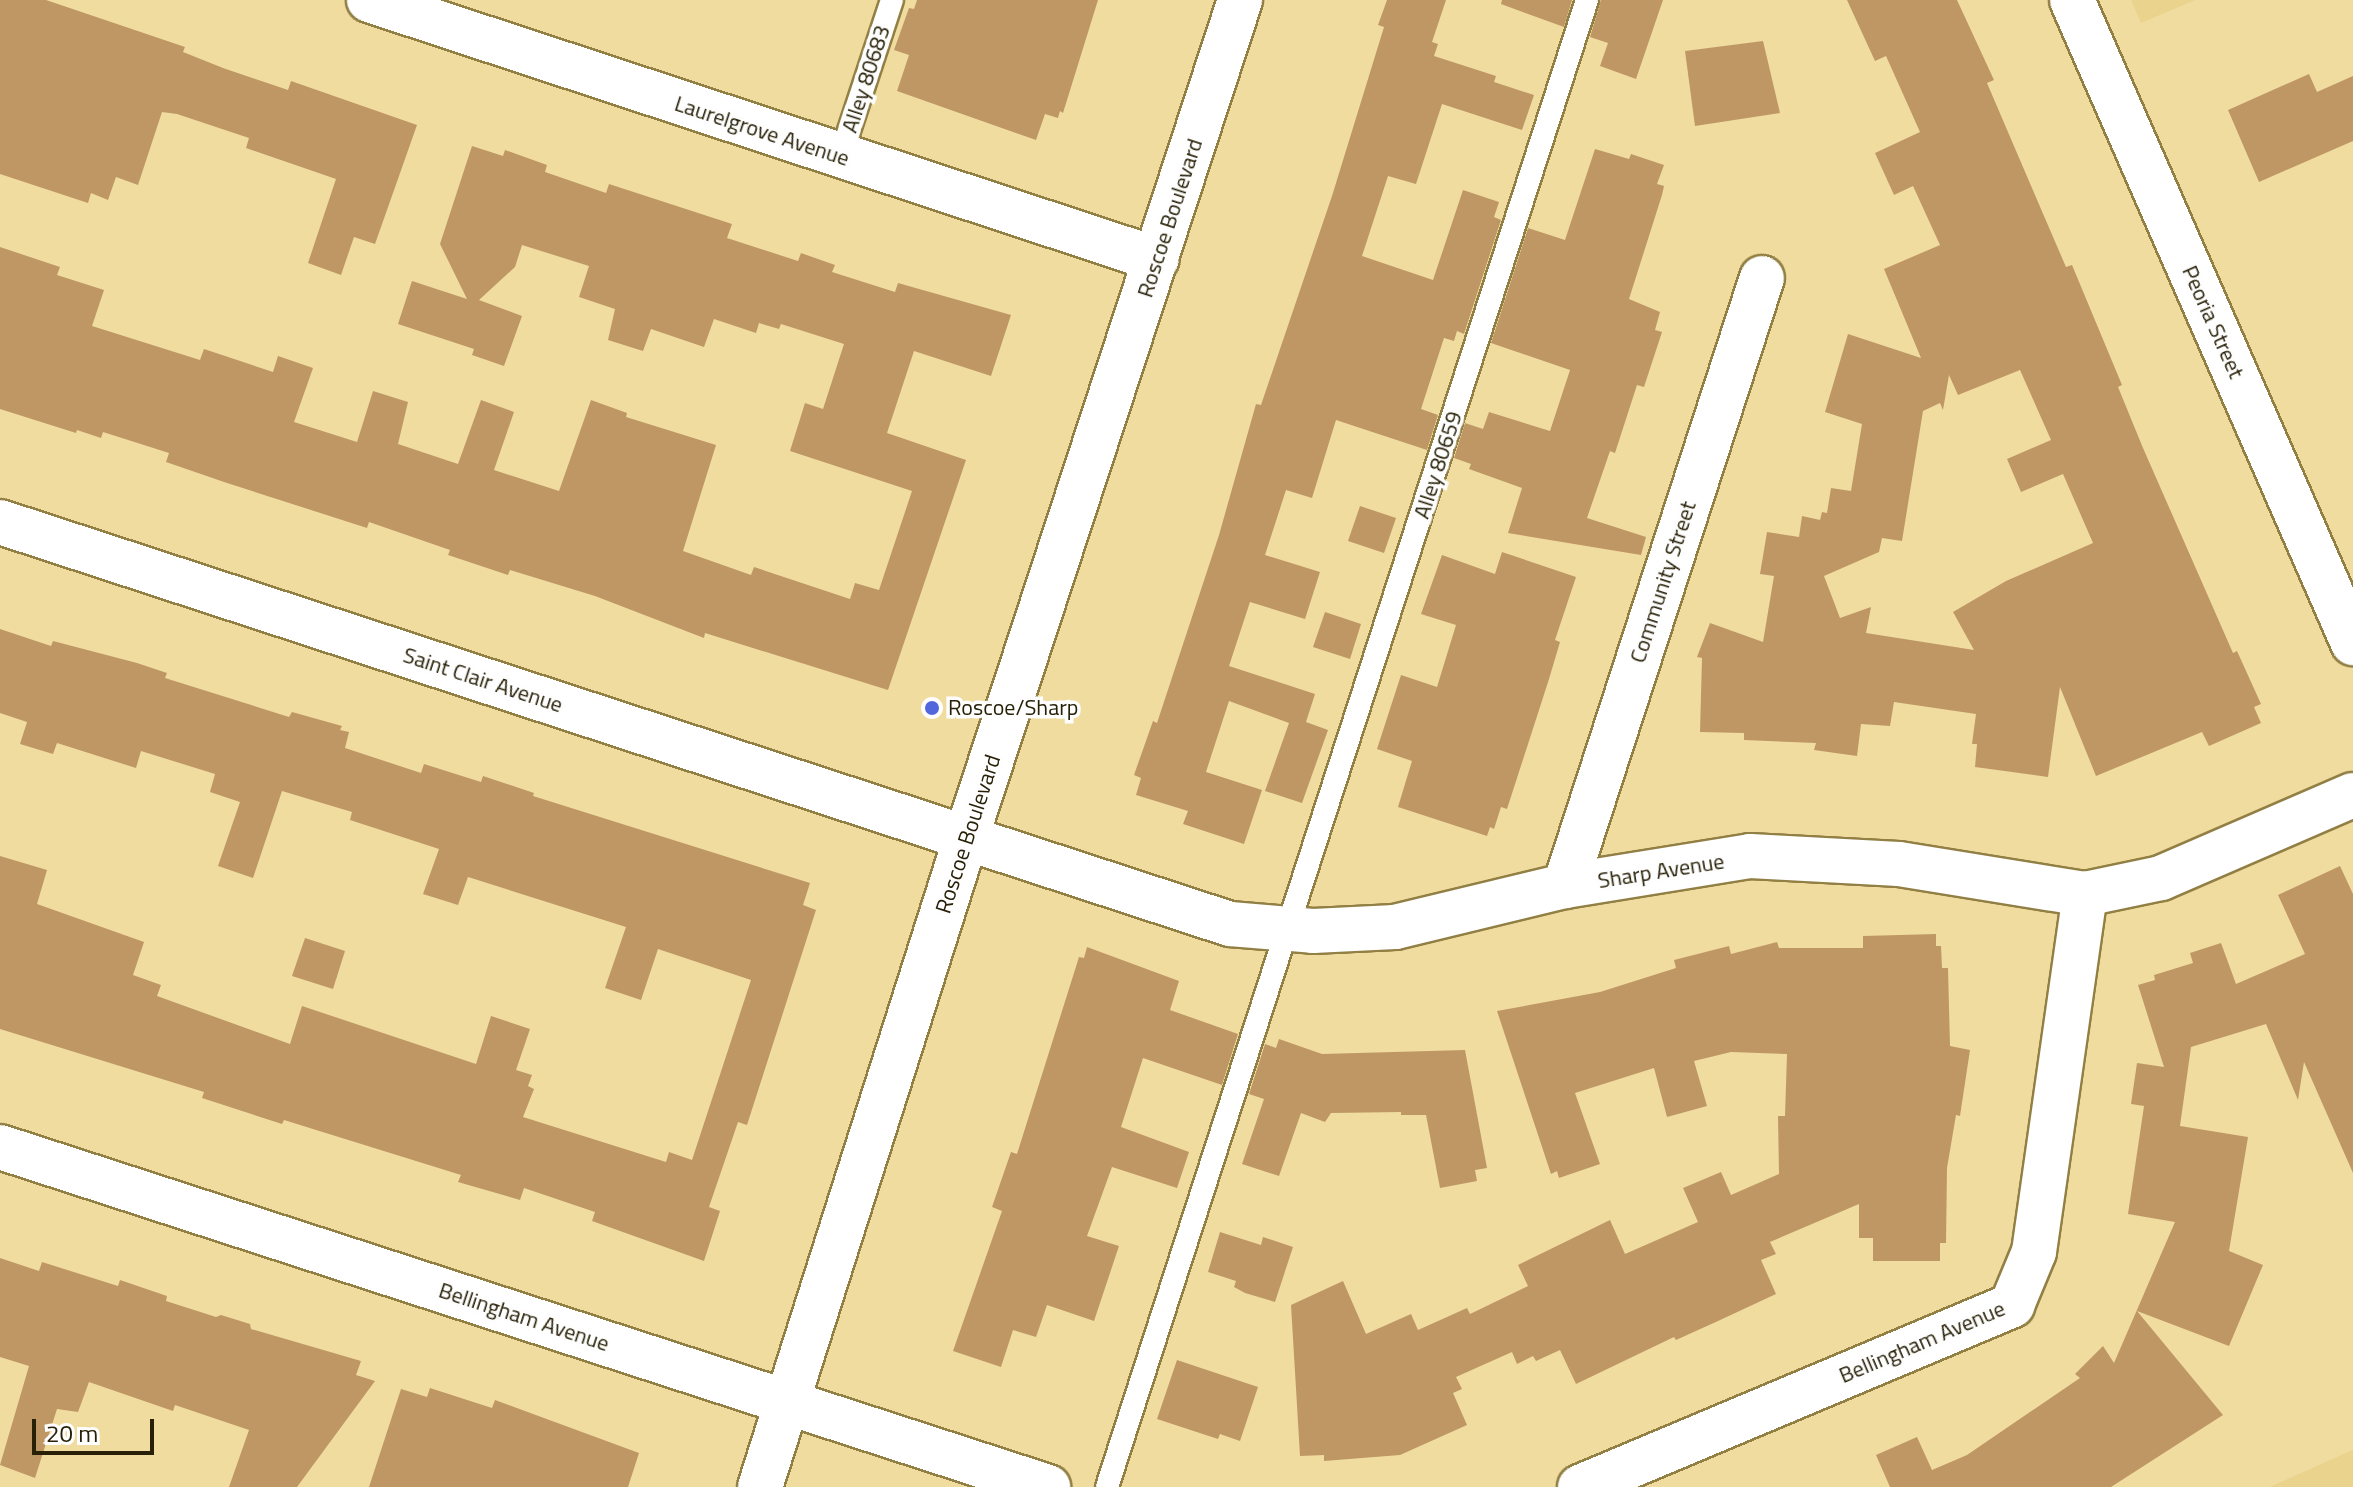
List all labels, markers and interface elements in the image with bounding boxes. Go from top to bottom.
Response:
street label: Alley 80683 [836,22,896,136]
street label: Laurelgrove Avenue [671,90,853,172]
street label: Roscoe Boulevard [1132,135,1208,301]
street label: Peoria Street [2176,262,2250,382]
street label: Alley 80659 [1408,408,1468,522]
street label: Community Street [1624,498,1702,666]
street label: Saint Clair Avenue [400,642,566,718]
place label: Roscoe/Sharp [948,695,1078,721]
marker: Roscoe/Sharp [923,699,941,717]
street label: Roscoe Boulevard [930,751,1006,917]
street label: Sharp Avenue [1596,848,1726,894]
street label: Bellingham Avenue [435,1277,613,1357]
street label: Bellingham Avenue [1835,1295,2009,1389]
scale bar [36,1403,158,1453]
text: 20 m [46,1415,98,1451]

